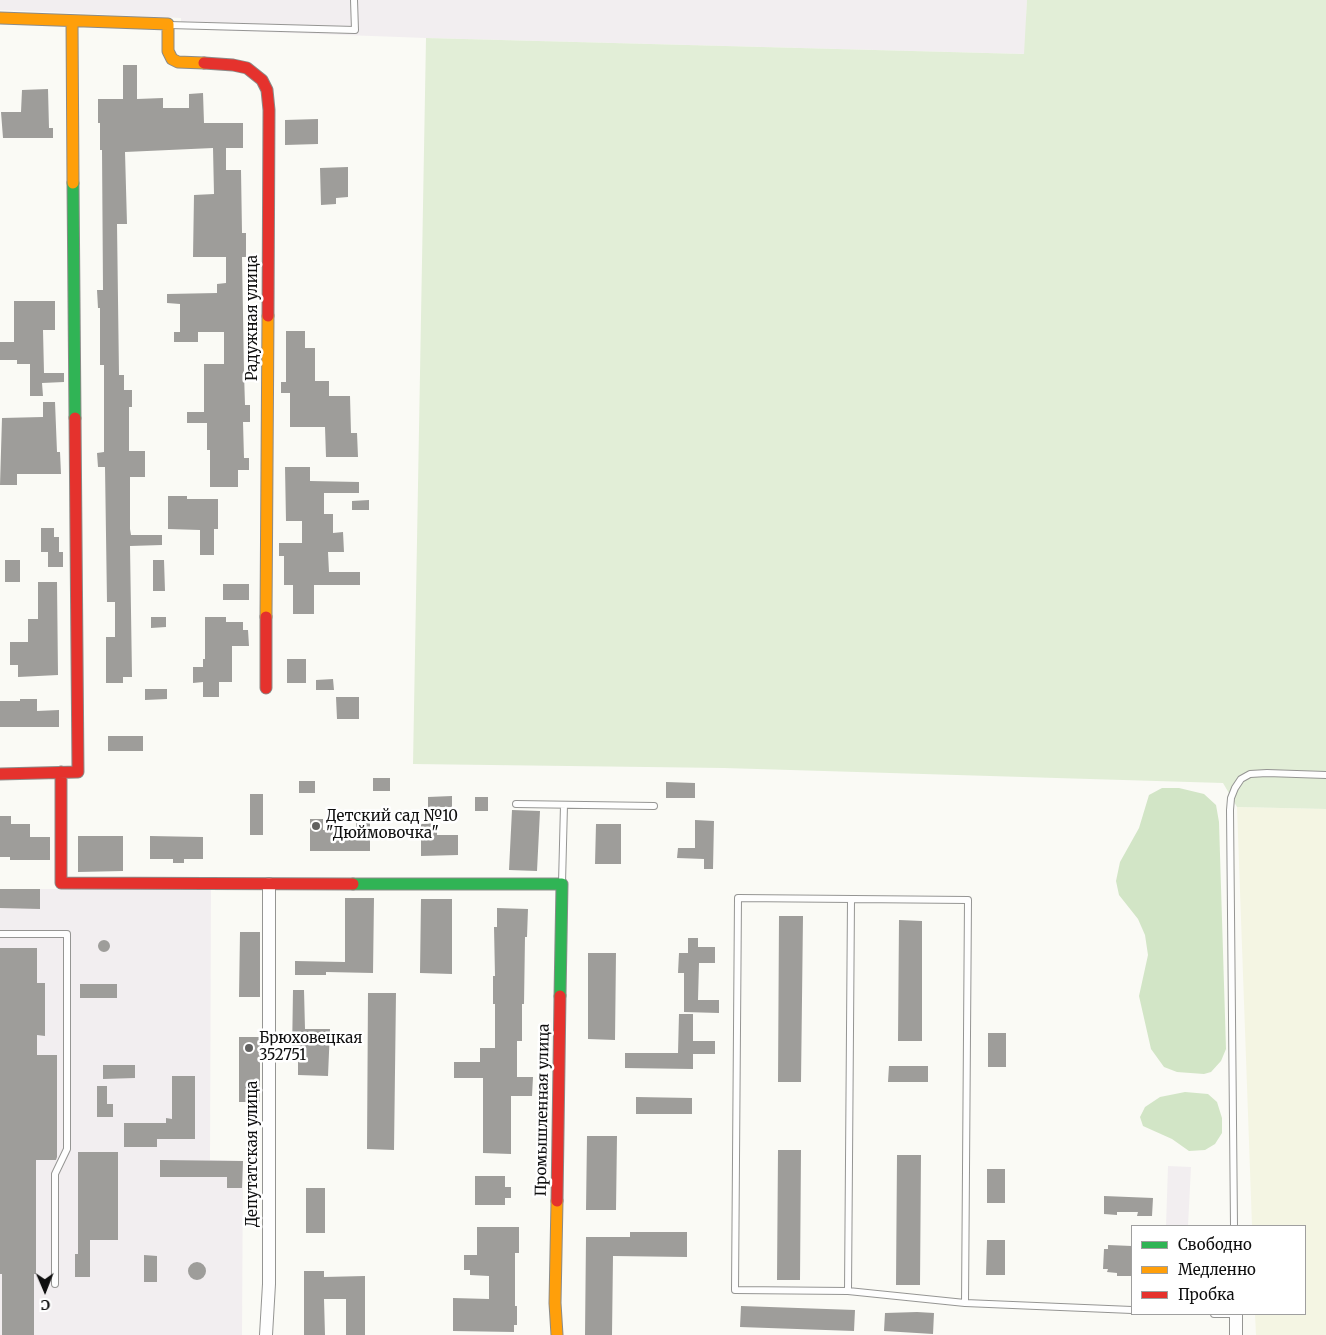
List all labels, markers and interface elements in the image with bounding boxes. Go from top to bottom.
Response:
street label: Радужная улица [244,255,262,381]
place label: Детский сад №10 "Дюймовочка" [326,808,458,843]
marker: Детский сад №10 "Дюймовочка" [310,820,322,832]
street label: Промышленная улица [532,1023,554,1197]
place label: Брюховецкая 352751 [259,1030,362,1065]
marker: Брюховецкая 352751 [243,1042,255,1054]
street label: Депутатская улица [244,1081,262,1227]
legend [1131,1225,1306,1315]
text: Свободно [1178,1235,1252,1254]
text: Медленно [1178,1260,1256,1279]
north arrow [20,1265,70,1315]
text: Пробка [1178,1285,1235,1304]
text: С [40,1296,50,1314]

